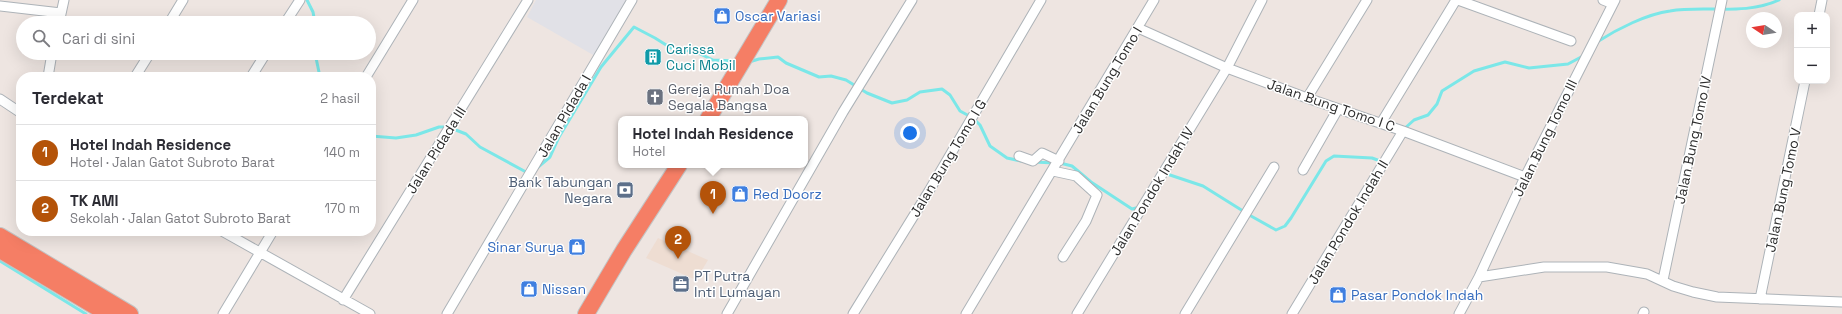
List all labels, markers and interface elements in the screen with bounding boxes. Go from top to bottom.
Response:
shop icon: Oscar Variasi [712,6,732,26]
place label: Oscar Variasi [735,7,821,25]
north arrow [1746,12,1782,48]
map controls [1794,12,1830,84]
button: + [1794,12,1830,48]
search box [16,16,376,60]
street label: Jalan Bung Tomo I [1068,23,1146,137]
icon: search [30,27,52,49]
text: Cari di sini [62,29,135,48]
place label: Carissa Cuci Mobil [666,40,736,74]
building icon: Carissa Cuci Mobil [643,47,663,67]
button: − [1794,48,1830,84]
street label: Jalan Pidada I [533,71,595,161]
street label: Jalan Bung Tomo IV [1671,74,1715,206]
street label: Jalan Bung Tomo I C [1265,75,1397,135]
street label: Jalan Bung Tomo III [1509,76,1581,200]
place label: Gereja Rumah Doa Segala Bangsa [668,80,790,114]
text: Terdekat [32,87,104,109]
church icon: Gereja Rumah Doa Segala Bangsa [645,87,665,107]
text: 2 hasil [320,90,360,107]
street label: Jalan Bung Tomo I G [906,96,990,220]
street label: Jalan Pidada III [402,103,470,197]
popup [618,116,808,168]
your location [900,123,920,143]
street label: Jalan Pondok Indah IV [1106,123,1198,259]
text: Hotel Indah Residence [632,124,794,143]
street label: Jalan Bung Tomo V [1761,126,1805,254]
text: Hotel Indah Residence [70,135,231,154]
text: Hotel [632,143,665,160]
text: 1 [42,144,48,161]
text: 140 m [324,144,360,161]
text: Hotel · Jalan Gatot Subroto Barat [70,154,275,171]
street label: Jalan Pondok Indah II [1304,157,1392,287]
place label: Bank Tabungan Negara [509,173,612,207]
bank icon: Bank Tabungan Negara [615,180,635,200]
pin: 1 [700,181,726,214]
shop icon: Red Doorz [730,184,750,204]
place label: Red Doorz [753,185,822,203]
text: TK AMI [70,191,119,210]
text: 2 [41,200,49,217]
text: 170 m [324,200,360,217]
text: Sekolah · Jalan Gatot Subroto Barat [70,210,291,227]
pin: 2 [665,226,691,259]
shop icon: Sinar Surya [567,237,587,257]
place label: Sinar Surya [487,238,564,256]
place label: PT Putra Inti Lumayan [694,267,781,301]
office icon: PT Putra Inti Lumayan [671,274,691,294]
shop icon: Nissan [519,279,539,299]
place label: Nissan [542,280,586,298]
shop icon: Pasar Pondok Indah [1328,285,1348,305]
place label: Pasar Pondok Indah [1351,286,1483,304]

